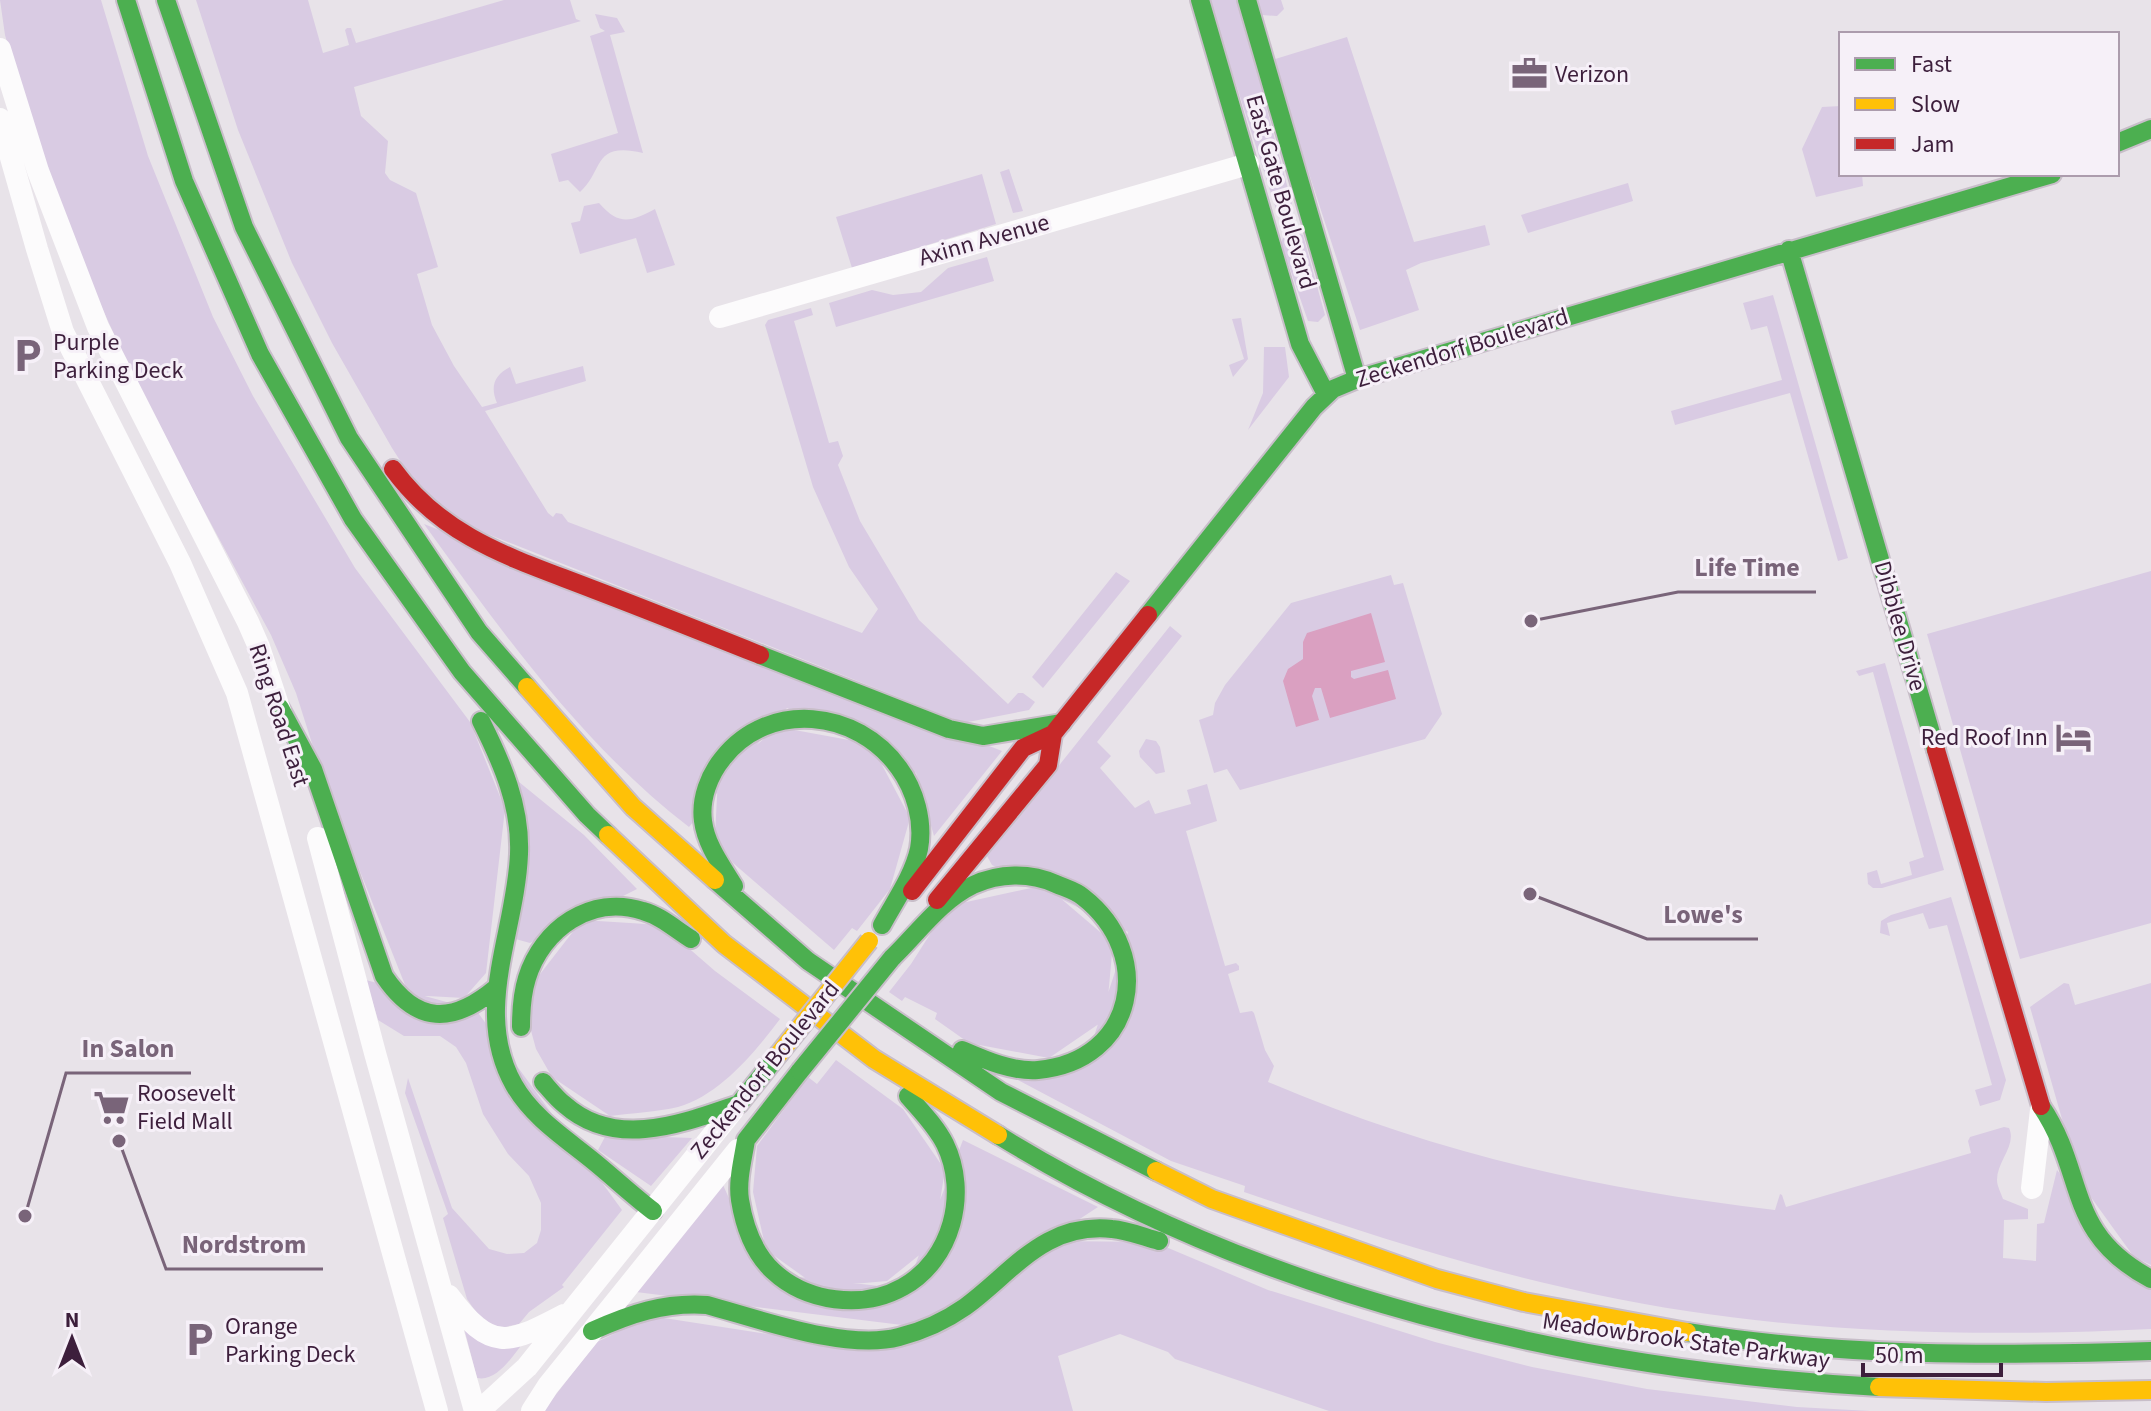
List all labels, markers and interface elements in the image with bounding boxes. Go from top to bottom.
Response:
legend [1839,32,2119,176]
text: Fast [1911,47,1952,82]
office icon: Verizon [1510,55,1548,93]
place label: Verizon [1555,57,1629,92]
text: Slow [1911,87,1960,122]
street label: East Gate Boulevard [1236,91,1326,293]
text: Jam [1911,127,1955,162]
street label: Axinn Avenue [914,205,1054,275]
street label: Zeckendorf Boulevard [1351,299,1573,397]
place label: Purple Parking Deck [53,325,183,388]
parking icon: Purple Parking Deck [8,337,46,375]
callout: Life Time [1678,542,1816,592]
text: Life Time [1694,549,1800,586]
street label: Dibblee Drive [1865,557,1935,695]
street label: Ring Road East [239,639,319,791]
hotel icon: Red Roof Inn [2055,718,2093,756]
place label: Red Roof Inn [1921,720,2048,755]
callout: Lowe's [1647,889,1758,939]
text: Lowe's [1663,896,1743,933]
street label: Zeckendorf Boulevard [682,973,848,1167]
callout: In Salon [66,1023,191,1073]
text: In Salon [82,1030,174,1067]
place label: Roosevelt Field Mall [137,1076,236,1139]
supermarket icon: Roosevelt Field Mall [92,1088,130,1126]
callout: Nordstrom [166,1219,323,1269]
text: Nordstrom [182,1226,306,1263]
north arrow [32,1299,112,1379]
street label: Meadowbrook State Parkway [1540,1303,1832,1379]
text: N [65,1304,79,1336]
place label: Orange Parking Deck [225,1309,355,1372]
parking icon: Orange Parking Deck [180,1321,218,1359]
scale bar [1863,1327,2001,1377]
text: 50 m [1875,1338,1924,1373]

